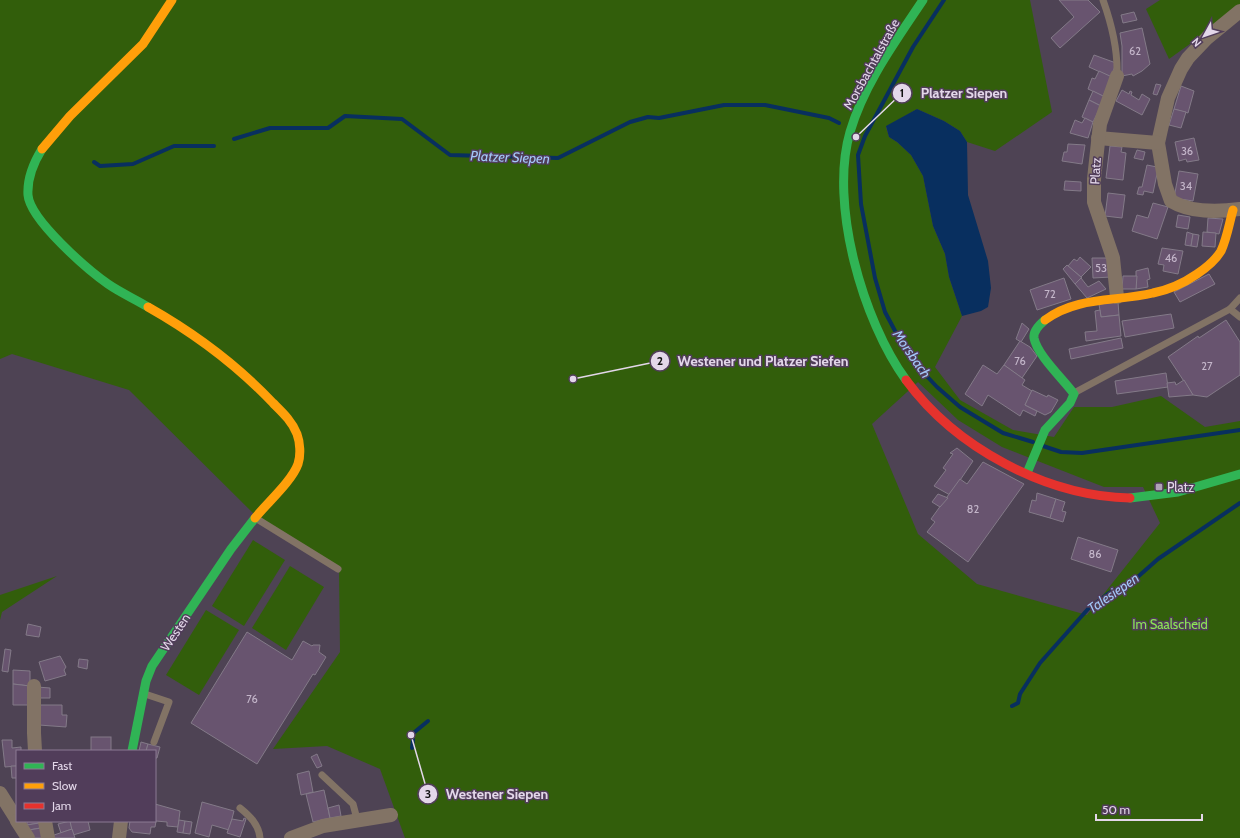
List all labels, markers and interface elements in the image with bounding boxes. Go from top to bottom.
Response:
street label: Morsbachtalstraße [839,16,903,112]
north arrow [1184,16,1224,56]
text: N [1188,35,1204,50]
house number: 62 [1129,44,1141,58]
callout: Platzer Siepen [892,80,1015,106]
text: Platzer Siepen [921,84,1007,102]
text: 1 [900,85,904,100]
house number: 36 [1181,144,1193,158]
water label: Platzer Siepen [470,147,550,167]
street label: Platz [1086,157,1104,185]
house number: 34 [1180,179,1193,193]
house number: 46 [1165,251,1177,265]
house number: 53 [1095,261,1107,275]
house number: 72 [1044,287,1056,301]
water label: Morsbach [888,325,935,382]
callout: Westener und Platzer Siefen [650,348,857,374]
text: Westener und Platzer Siefen [678,352,848,370]
text: 2 [657,353,663,368]
house number: 76 [1014,354,1026,368]
house number: 27 [1201,359,1213,373]
place label: Platz [1167,479,1194,495]
marker: Platz [1154,482,1164,492]
house number: 82 [967,502,979,516]
house number: 86 [1089,547,1101,561]
water label: Talesiepen [1084,569,1142,617]
street label: Westen [157,610,193,654]
park label: Im Saalscheid [1132,616,1208,632]
house number: 76 [246,692,258,706]
legend [16,750,156,822]
text: Fast [52,758,72,773]
text: Slow [52,778,77,793]
callout: Westener Siepen [418,781,556,807]
text: Westener Siepen [446,785,548,803]
text: 3 [425,786,431,801]
scale bar [1096,796,1202,822]
text: Jam [51,798,71,813]
text: 50 m [1102,802,1130,817]

